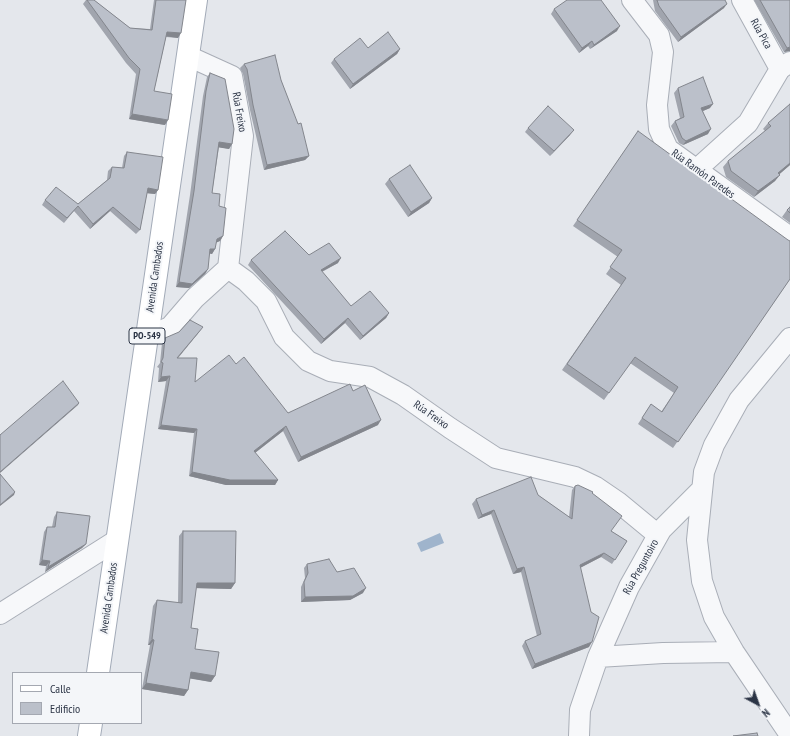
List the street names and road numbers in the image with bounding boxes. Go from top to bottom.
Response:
street label: Rúa Pica [747,17,775,51]
street label: Rúa Freixo [229,91,249,133]
street label: Rúa Ramón Paredes [669,147,737,201]
street label: Avenida Cambados [144,241,166,313]
road number: PO-549 [129,328,165,344]
street label: Rúa Freixo [411,398,451,432]
street label: Rúa Preguntoiro [620,537,662,597]
street label: Avenida Cambados [98,562,120,634]

